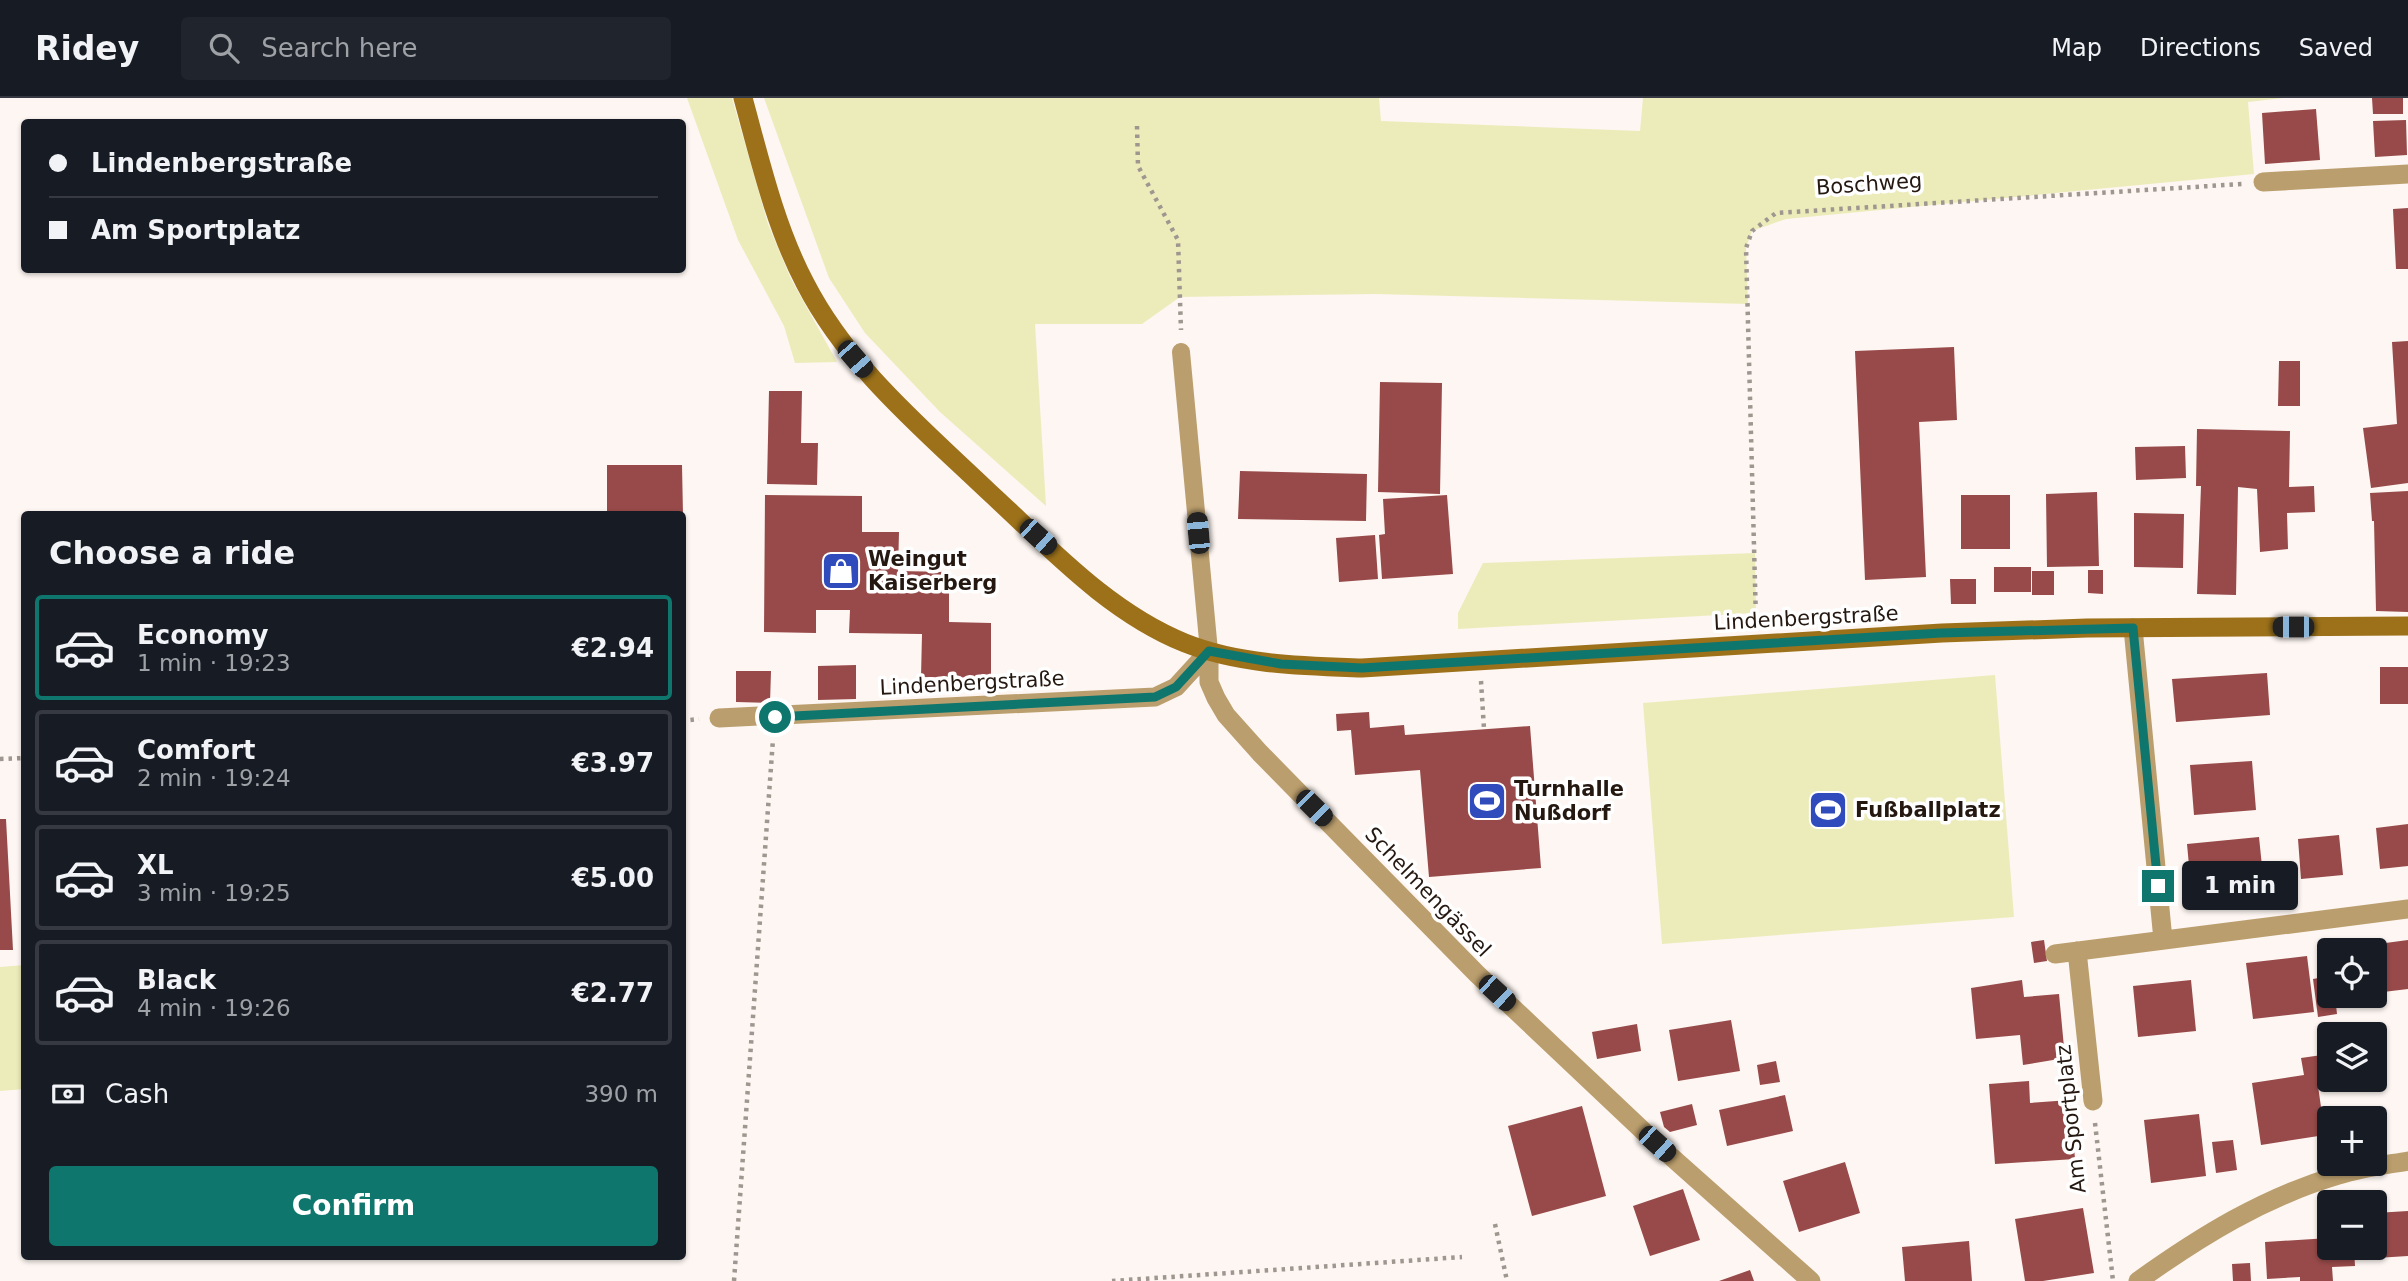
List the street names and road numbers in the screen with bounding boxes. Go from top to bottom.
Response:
street label: Boschweg [1815,168,1923,200]
street label: Lindenbergstraße [1713,601,1899,635]
street label: Lindenbergstraße [879,666,1065,700]
street label: Schelmengässel [1360,822,1496,962]
street label: Am Sportplatz [2051,1044,2091,1194]

